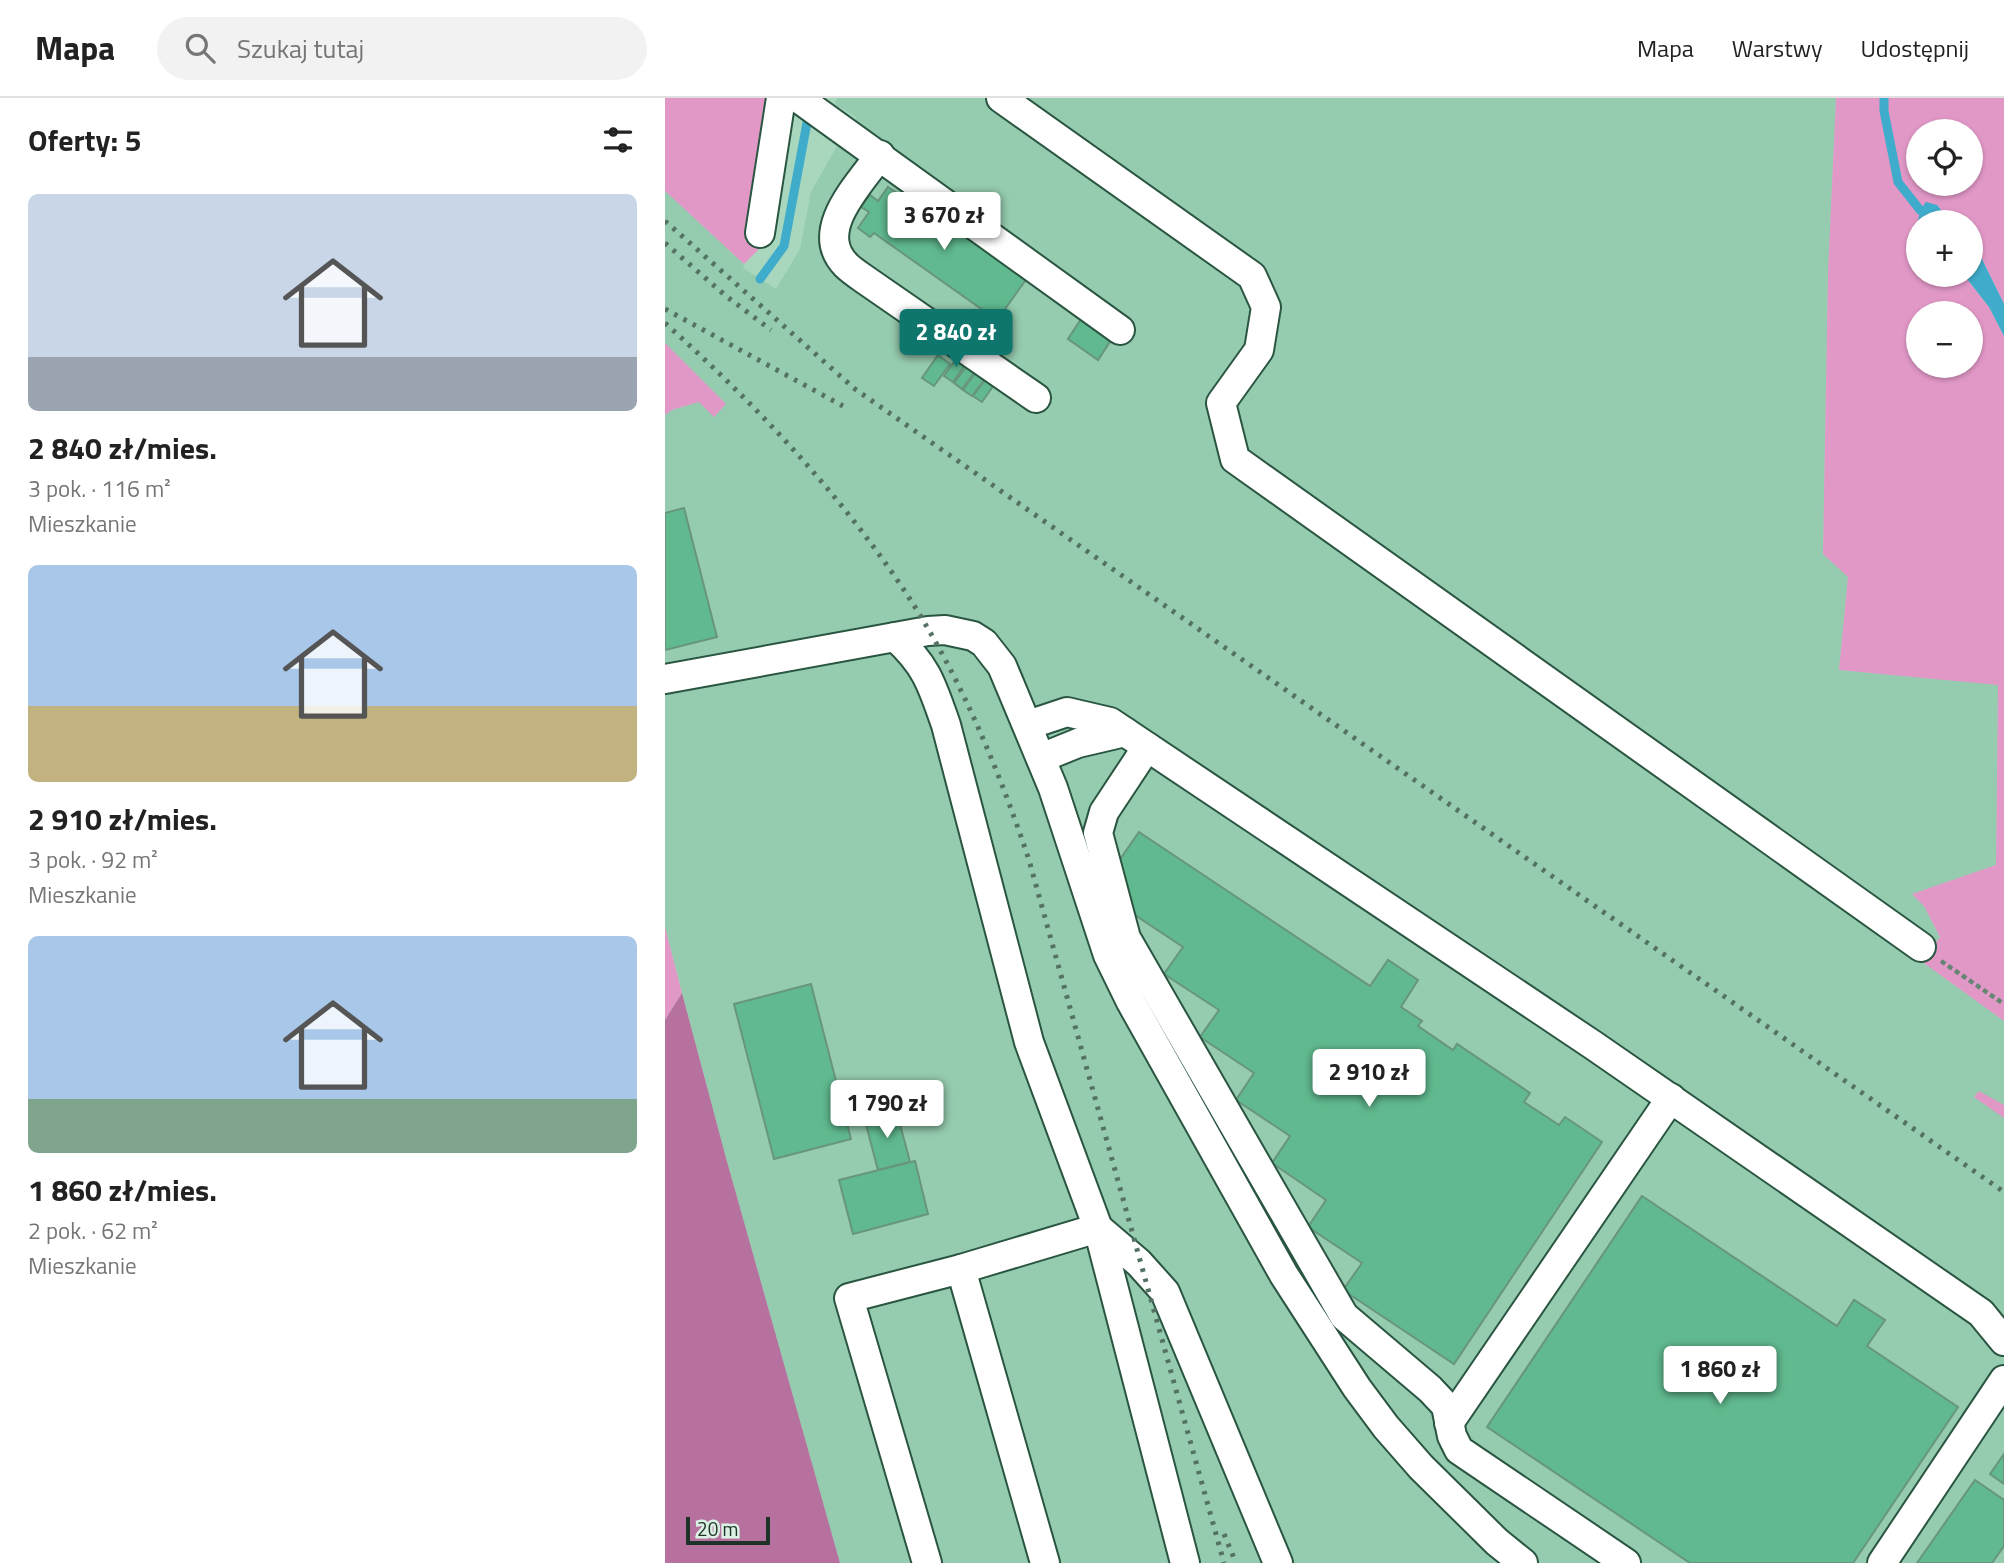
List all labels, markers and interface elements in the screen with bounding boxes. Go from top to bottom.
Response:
search box [157,17,647,80]
text: Mapa [35,23,115,73]
icon: search [181,29,219,67]
text: Szukaj tutaj [237,29,364,68]
text: Mapa [1637,30,1694,66]
text: Warstwy [1732,30,1823,66]
text: Udostępnij [1861,30,1969,66]
text: Oferty: 5 [28,117,142,163]
map controls [1906,119,1983,378]
button: locate [1906,119,1983,196]
icon: filters [599,121,637,159]
pin: 3 670 zł [872,192,1016,252]
text: 3 670 zł [904,197,984,232]
button: + [1906,210,1983,287]
icon: home [270,240,396,366]
button: − [1906,301,1983,378]
pin: 2 840 zł [884,310,1028,369]
text: 2 840 zł [916,314,996,349]
text: 2 840 zł/mies. [28,425,217,471]
text: 3 pok. · 116 m² [28,471,171,506]
text: Mieszkanie [28,506,137,541]
icon: home [270,611,396,737]
text: 2 910 zł/mies. [28,796,217,842]
text: 3 pok. · 92 m² [28,842,158,877]
text: Mieszkanie [28,877,137,912]
icon: home [270,982,396,1108]
pin: 2 910 zł [1297,1049,1441,1109]
text: 2 910 zł [1329,1054,1409,1089]
pin: 1 790 zł [815,1080,959,1140]
text: 1 790 zł [847,1085,927,1120]
text: 1 860 zł/mies. [28,1167,217,1213]
text: 2 pok. · 62 m² [28,1213,158,1248]
text: Mieszkanie [28,1248,137,1283]
pin: 1 860 zł [1648,1346,1792,1406]
text: 1 860 zł [1680,1351,1760,1386]
scale bar [686,1514,770,1546]
text: 20 m [697,1514,738,1543]

